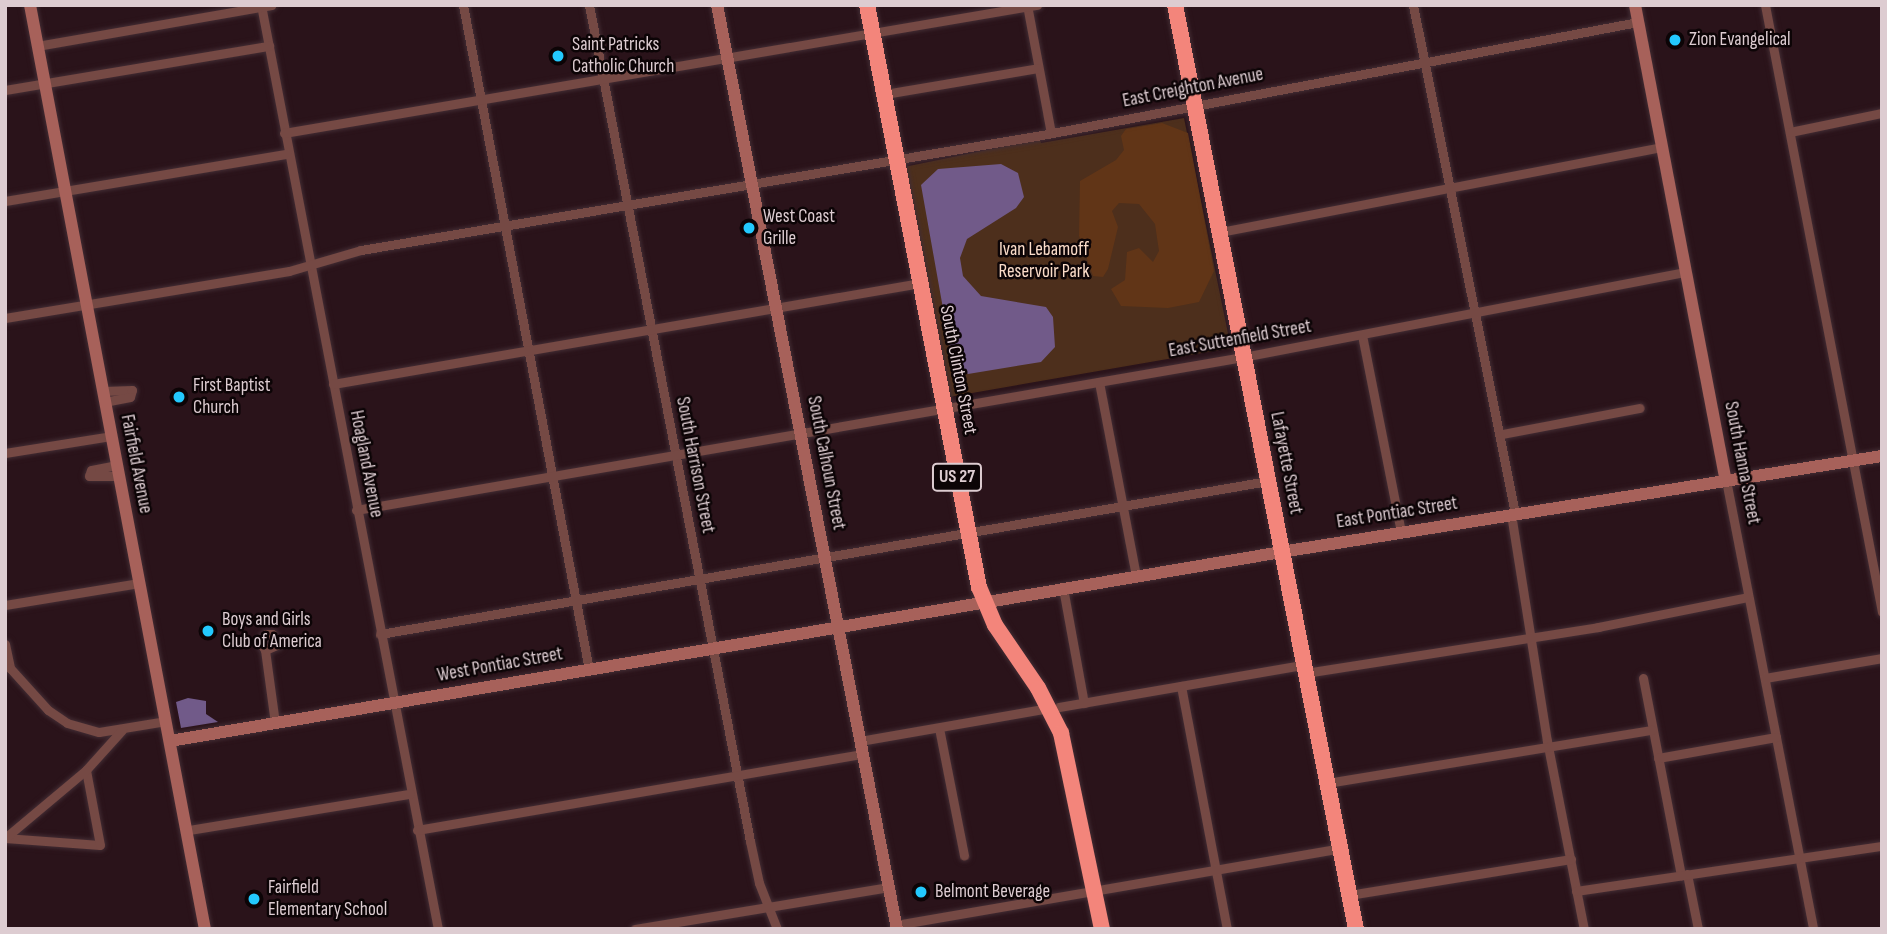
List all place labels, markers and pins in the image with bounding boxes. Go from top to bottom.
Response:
place label: Zion Evangelical [1689,29,1791,51]
marker: Zion Evangelical [1667,32,1683,48]
place label: Saint Patricks Catholic Church [572,34,674,78]
marker: Saint Patricks Catholic Church [550,48,566,64]
place label: West Coast Grille [763,206,835,250]
marker: West Coast Grille [741,220,757,236]
place label: First Baptist Church [193,375,270,419]
marker: First Baptist Church [171,389,187,405]
place label: Boys and Girls Club of America [222,609,322,653]
marker: Boys and Girls Club of America [200,623,216,639]
place label: Fairfield Elementary School [268,877,387,921]
place label: Belmont Beverage [935,881,1050,903]
marker: Belmont Beverage [913,884,929,900]
marker: Fairfield Elementary School [246,891,262,907]

